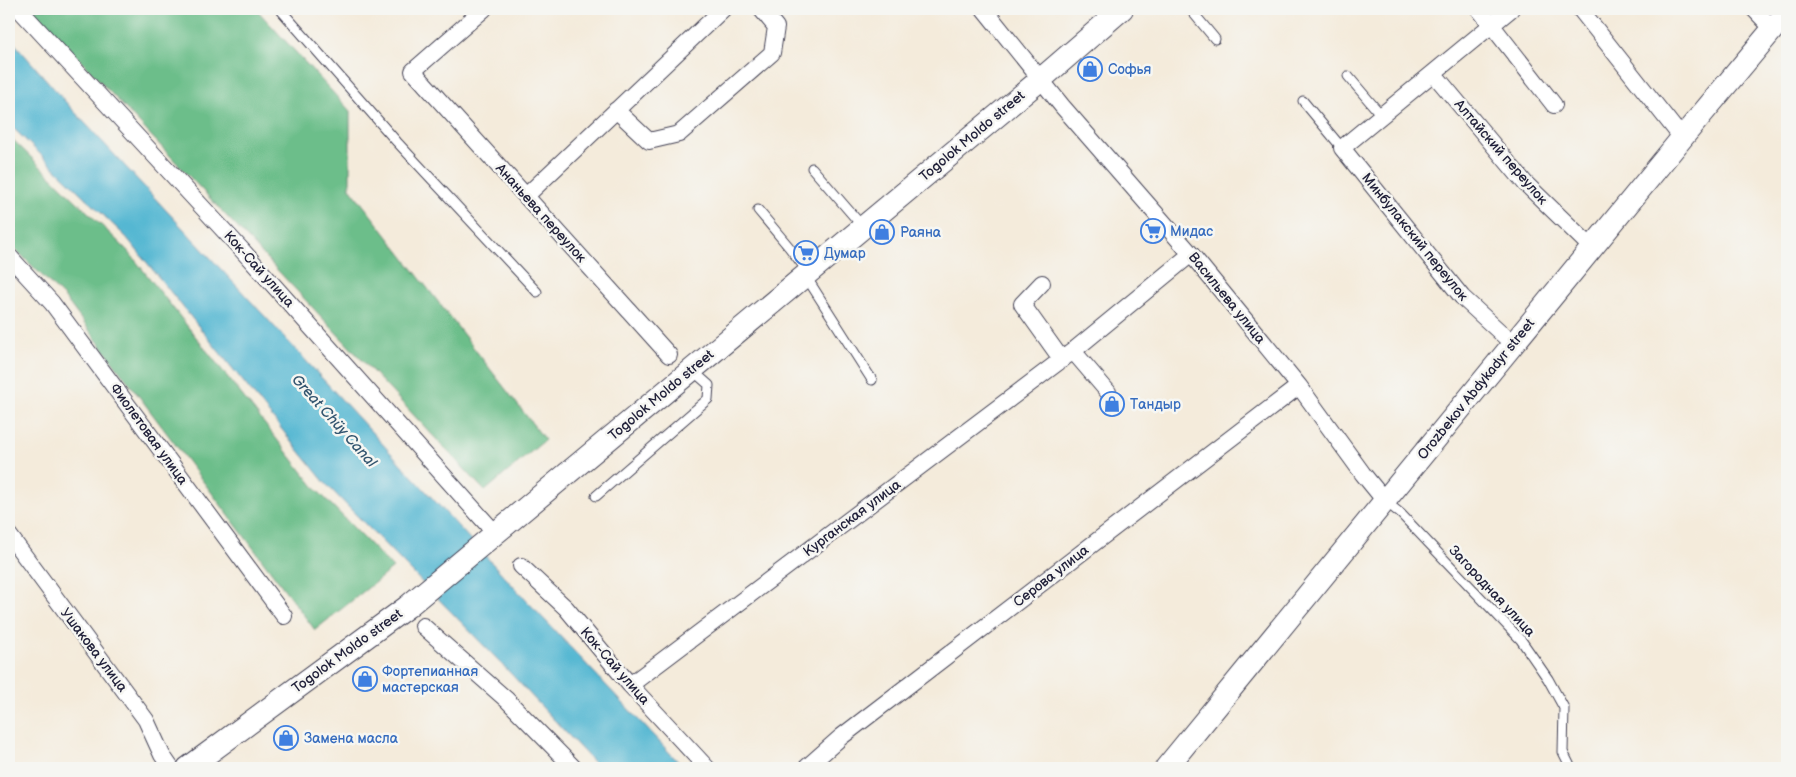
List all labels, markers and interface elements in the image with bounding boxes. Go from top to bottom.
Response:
shop icon: Софья [1077,56,1103,82]
place label: Софья [1108,61,1151,78]
street label: Togolok Moldo street [916,87,1029,185]
street label: Алтайский переулок [1450,95,1552,208]
street label: Ананьева переулок [491,159,590,266]
street label: Минбулакский переулок [1358,170,1472,305]
supermarket icon: Мидас [1140,218,1166,244]
shop icon: Раяна [869,219,895,245]
place label: Мидас [1170,223,1213,240]
place label: Раяна [900,224,942,241]
street label: Кок-Сай улица [220,227,298,311]
supermarket icon: Думар [793,240,819,266]
place label: Думар [824,245,866,262]
street label: Васильева улица [1185,249,1270,348]
street label: Orozbekov Abdykadyr street [1414,315,1539,463]
street label: Togolok Moldo street [605,346,718,444]
water label: Great Chüy Canal [287,371,381,472]
street label: Фиолетовая улица [107,380,192,489]
shop icon: Тандыр [1099,391,1125,417]
place label: Тандыр [1130,396,1181,413]
street label: Курганская улица [800,475,905,560]
street label: Серова улица [1010,541,1092,611]
street label: Загородная улица [1445,542,1539,641]
street label: Ушакова улица [57,605,132,696]
street label: Togolok Moldo street [288,605,406,697]
street label: Кок-Сай улица [577,624,654,709]
place label: Фортепианная мастерская [382,663,478,696]
shop icon: Фортепианная мастерская [352,666,378,692]
shop icon: Замена масла [273,725,299,751]
place label: Замена масла [304,730,399,747]

